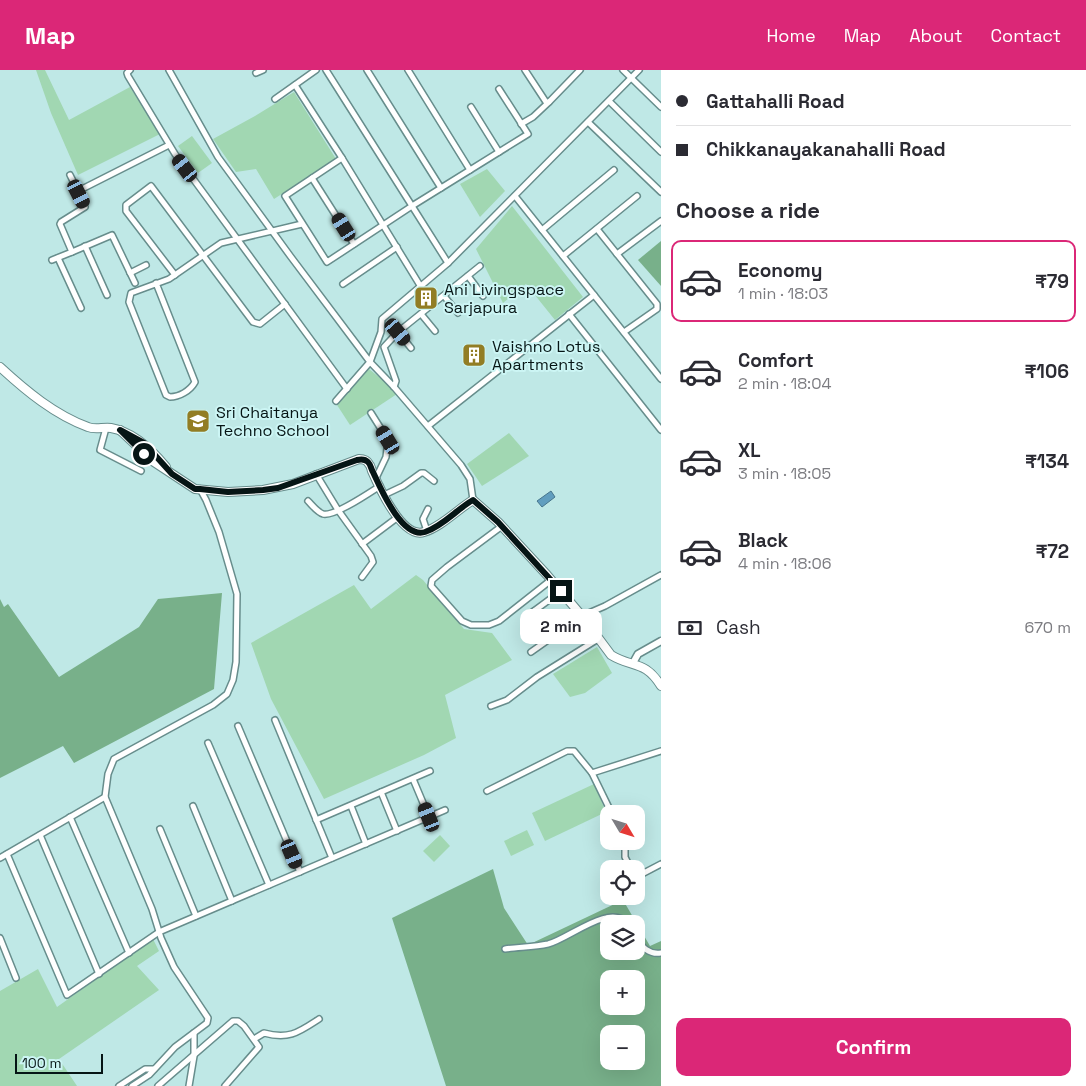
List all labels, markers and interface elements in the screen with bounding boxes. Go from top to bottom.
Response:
text: Map [25,20,75,51]
text: Home [767,24,816,47]
text: Map [844,24,881,47]
text: About [909,24,963,47]
text: Contact [991,24,1061,47]
text: Gattahalli Road [706,89,845,114]
text: Chikkanayakanahalli Road [706,137,946,162]
car [169,152,200,184]
car [65,177,92,211]
text: Choose a ride [676,196,820,224]
car [329,210,358,244]
text: Economy [738,258,822,283]
icon: car [678,259,723,304]
text: ₹79 [1035,269,1069,294]
place label: Ani Livingspace Sarjapura [444,279,564,318]
text: 1 min · 18:03 [738,283,828,304]
building icon: Ani Livingspace Sarjapura [413,285,439,311]
car [382,316,413,348]
place label: Vaishno Lotus Apartments [492,336,600,375]
building icon: Vaishno Lotus Apartments [461,342,487,368]
text: Comfort [738,348,814,373]
icon: car [678,349,723,394]
text: ₹106 [1025,359,1069,384]
text: 2 min · 18:04 [738,373,831,394]
place label: Sri Chaitanya Techno School [216,402,329,441]
school or university icon: Sri Chaitanya Techno School [185,408,211,434]
car [373,423,402,457]
text: XL [738,438,761,463]
icon: car [678,439,723,484]
route start [133,443,155,465]
text: ₹134 [1025,449,1069,474]
text: 3 min · 18:05 [738,463,831,484]
text: Black [738,528,788,553]
icon: car [678,529,723,574]
text: ₹72 [1035,539,1069,564]
text: 4 min · 18:06 [738,553,832,574]
route end [550,580,572,602]
callout: 2 min [520,608,602,644]
icon: cash [676,614,704,642]
text: Cash [716,615,761,640]
text: 2 min [540,616,582,637]
text: 670 m [1024,617,1071,638]
car [416,800,441,834]
north arrow [600,805,645,850]
map controls [600,805,645,1070]
car [279,837,304,871]
button: locate [600,860,645,905]
button: layers [600,915,645,960]
button: + [600,970,645,1015]
button: Confirm [676,1018,1071,1076]
button: − [600,1025,645,1070]
scale bar [15,1051,102,1074]
text: 100 m [22,1054,61,1072]

